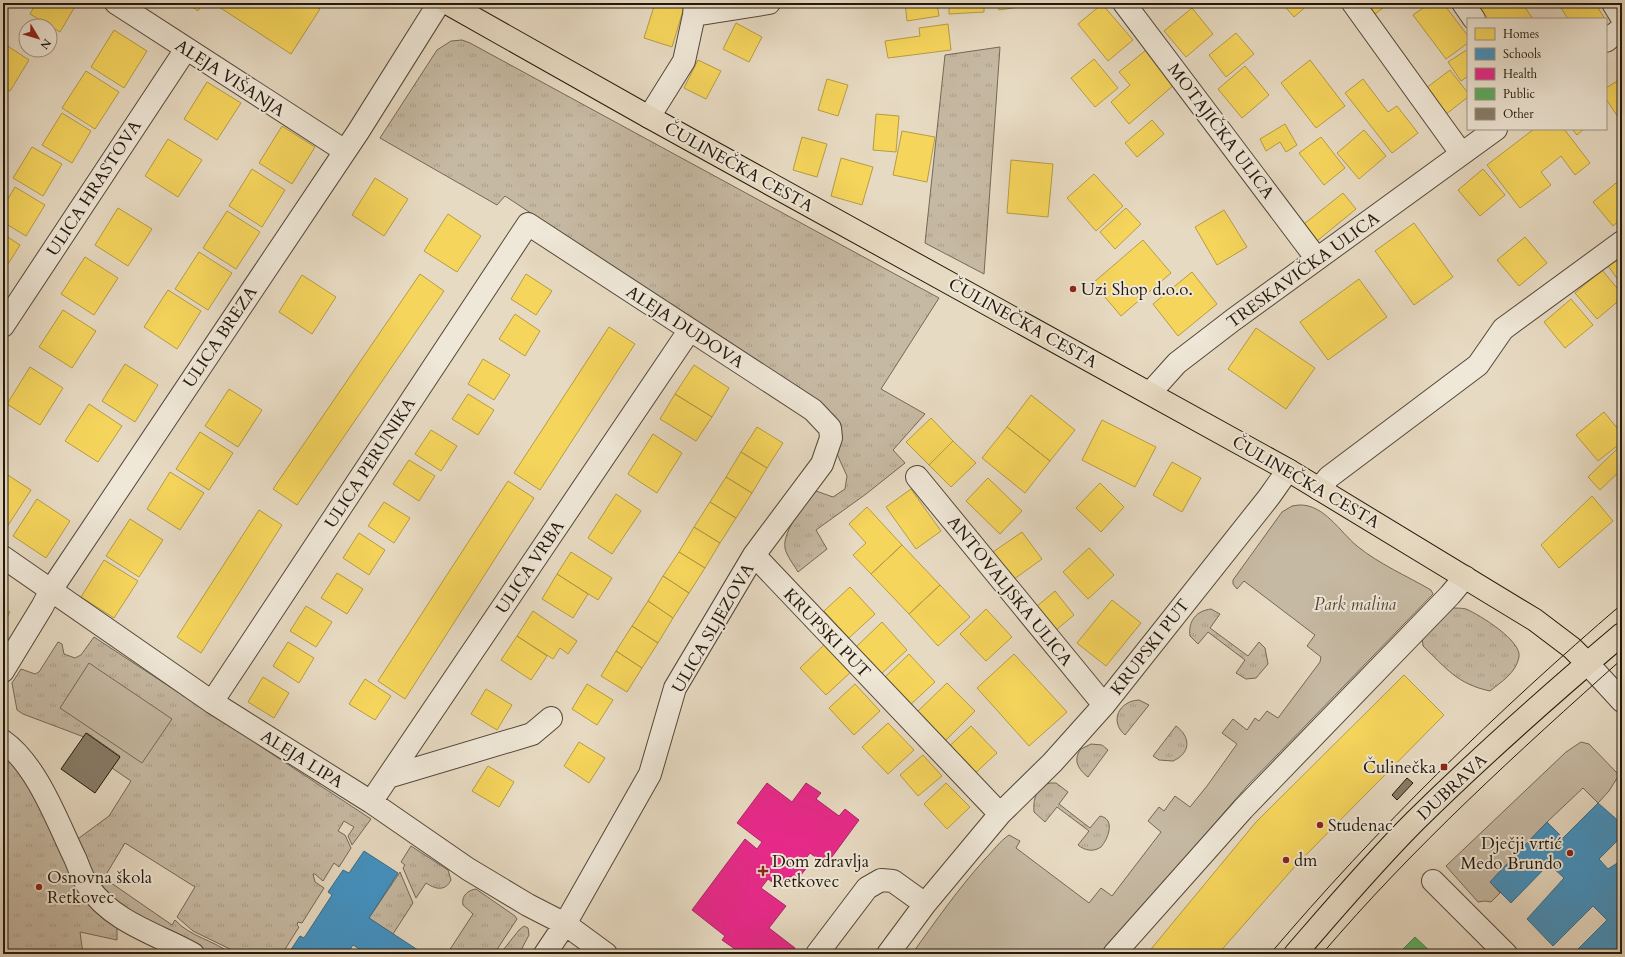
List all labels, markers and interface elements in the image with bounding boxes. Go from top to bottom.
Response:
north arrow [18,18,58,58]
legend [1467,18,1607,130]
text: Homes [1503,26,1539,42]
street label: ALEJA VIŠANJA [171,34,290,123]
text: N [36,35,54,53]
text: Schools [1503,46,1541,62]
street label: MOTAJIČKA ULICA [1162,59,1280,204]
text: Health [1503,66,1538,82]
text: Public [1503,86,1536,102]
text: Other [1503,106,1534,122]
street label: ULICA HRASTOVA [41,115,147,261]
street label: ČULINEČKA CESTA [660,116,818,218]
street label: TRESKAVIČKA ULICA [1222,206,1385,333]
street label: ČULINEČKA CESTA [944,272,1102,374]
place label: Uzi Shop d.o.o. [1081,278,1193,301]
street label: ALEJA DUDOVA [622,280,749,374]
street label: ULICA BREZA [178,281,263,392]
marker: Uzi Shop d.o.o. [1068,284,1078,294]
street label: ULICA PERUNIKA [319,393,421,533]
street label: ČULINEČKA CESTA [1228,430,1385,534]
street label: ANTOVALJSKA ULICA [942,511,1078,672]
street label: ULICA VRBA [490,515,570,618]
street label: ULICA SLJEZOVA [667,558,760,697]
street label: KRUPSKI PUT [778,583,876,683]
park label: Park malina [1314,593,1396,616]
street label: KRUPSKI PUT [1105,594,1195,700]
street label: ALEJA LIPA [256,724,349,794]
street label: DUBRAVA [1412,748,1493,825]
place label: Čulinečka [1363,756,1437,779]
marker: Čulinečka [1439,762,1449,772]
place label: Studenac [1328,814,1393,837]
marker: Studenac [1315,820,1325,830]
place label: Dječji vrtić Medo Brundo [1460,832,1562,875]
marker: Dječji vrtić Medo Brundo [1565,848,1575,858]
place label: dm [1294,849,1318,872]
place label: Dom zdravlja Retkovec [772,850,870,893]
marker: dm [1281,855,1291,865]
marker: Dom zdravlja Retkovec [757,865,769,877]
place label: Osnovna škola Retkovec [47,866,153,909]
marker: Osnovna škola Retkovec [34,882,44,892]

